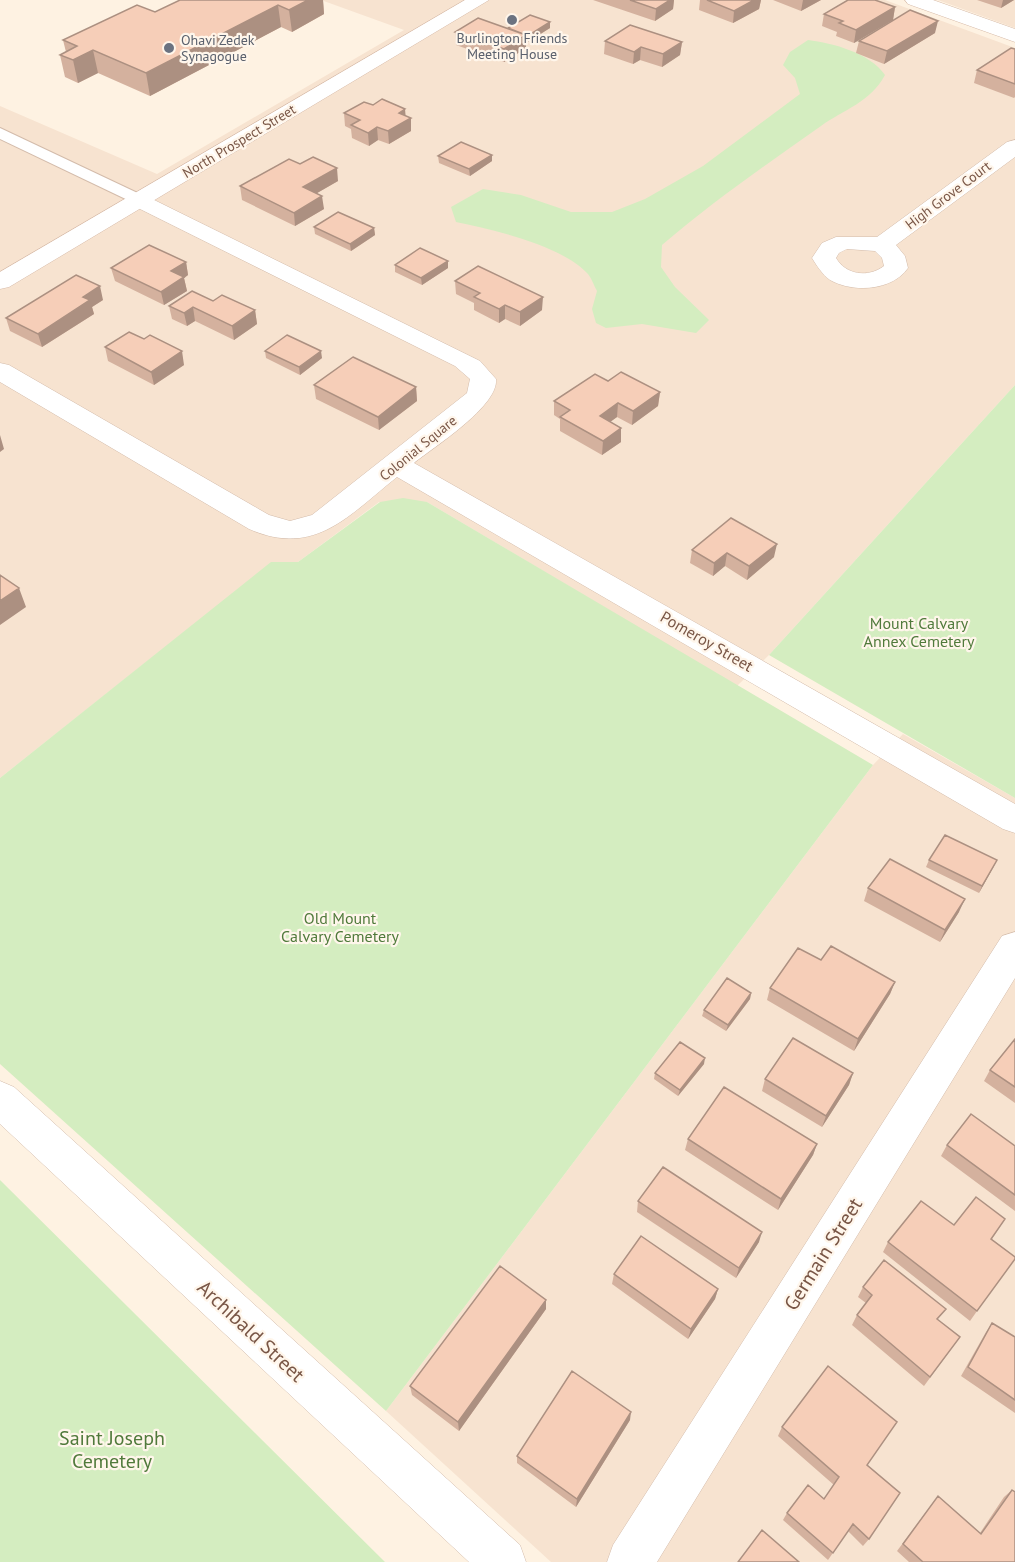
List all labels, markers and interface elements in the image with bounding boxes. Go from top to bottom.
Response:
marker: Burlington Friends Meeting House [505,13,519,27]
place label: Burlington Friends Meeting House [457,29,568,63]
place label: Ohavi Zedek Synagogue [181,31,255,65]
marker: Ohavi Zedek Synagogue [162,41,176,55]
street label: North Prospect Street [179,100,299,182]
street label: High Grove Court [902,157,995,233]
street label: Colonial Square [376,411,460,485]
street label: Pomeroy Street [657,606,757,676]
park label: Mount Calvary Annex Cemetery [864,613,975,651]
park label: Old Mount Calvary Cemetery [281,908,399,946]
street label: Germain Street [778,1193,868,1315]
street label: Archibald Street [192,1275,310,1388]
park label: Saint Joseph Cemetery [59,1425,165,1474]

